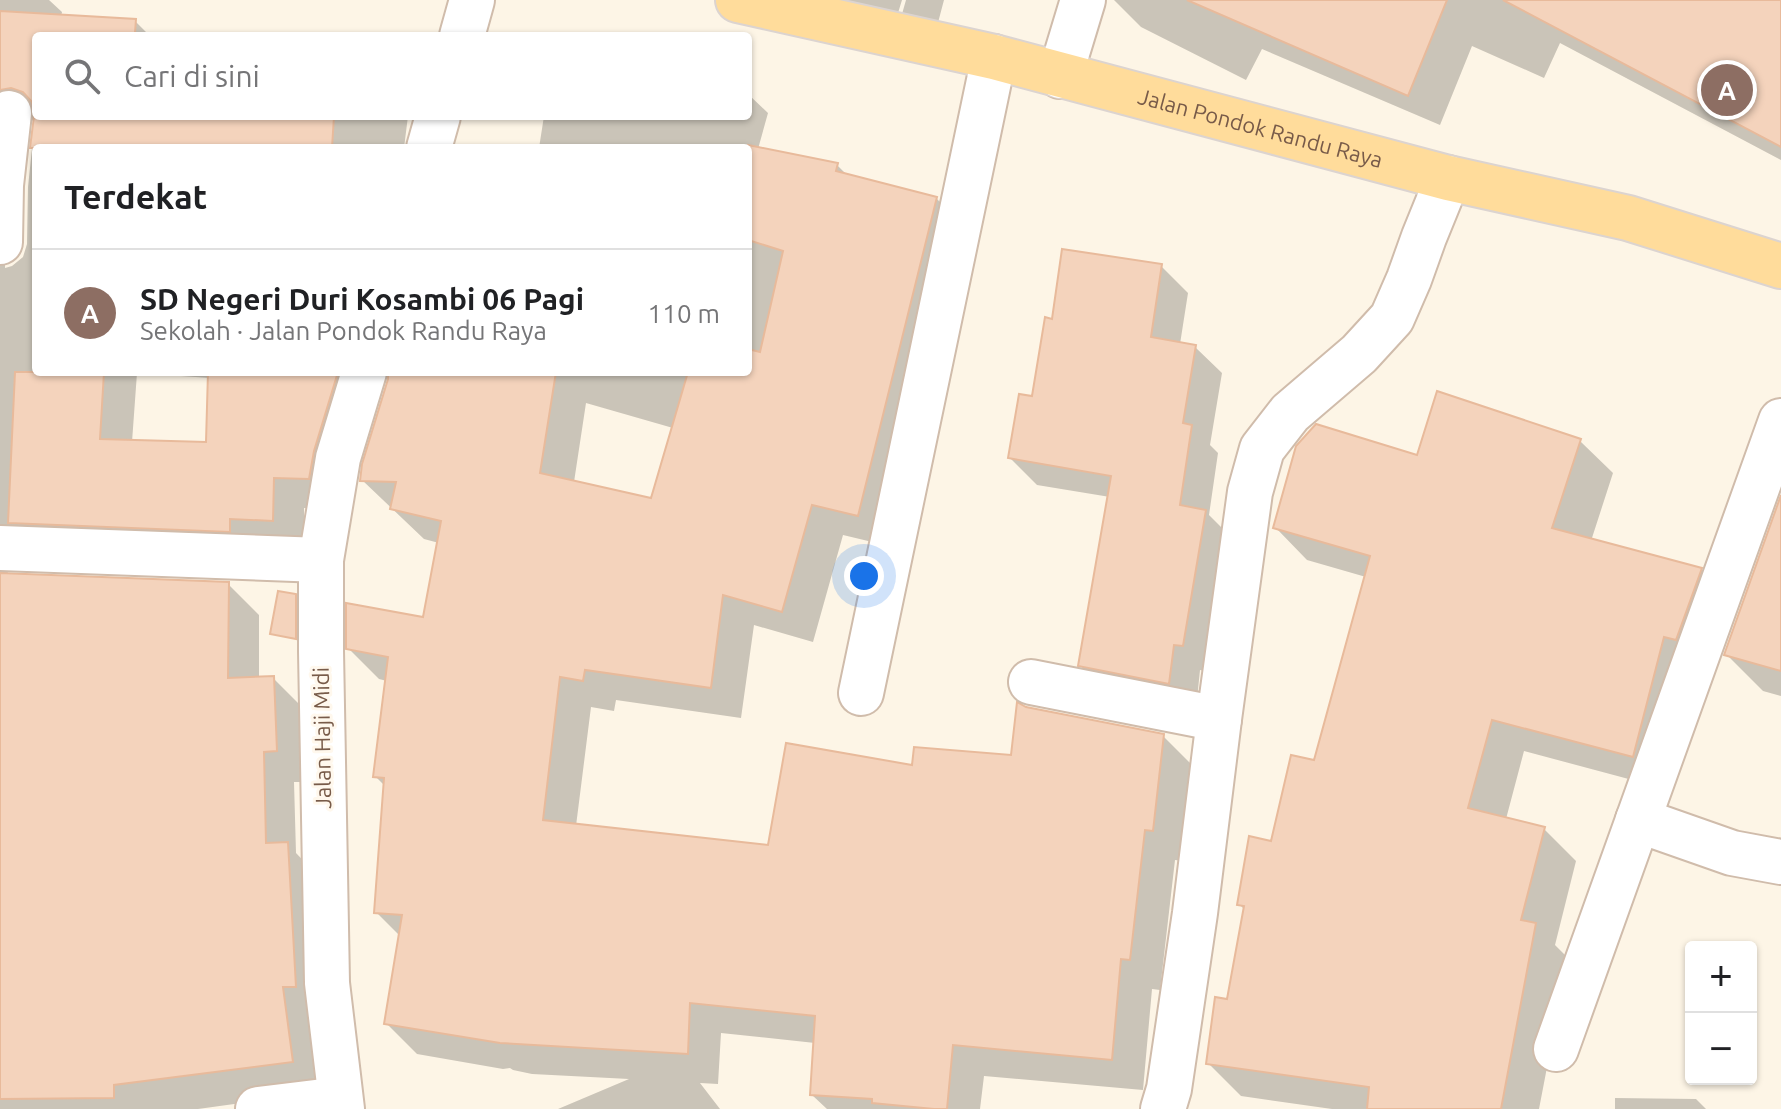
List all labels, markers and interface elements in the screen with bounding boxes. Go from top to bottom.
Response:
search box [32,32,752,120]
icon: search [60,54,104,98]
text: Cari di sini [124,59,260,93]
pin: A [1701,60,1753,120]
street label: Jalan Pondok Randu Raya [1136,83,1386,172]
text: Terdekat [64,177,207,215]
text: SD Negeri Duri Kosambi 06 Pagi [140,282,584,316]
text: A [81,299,99,328]
text: 110 m [648,299,720,328]
text: Sekolah · Jalan Pondok Randu Raya [140,316,547,345]
your location [844,556,884,596]
street label: Jalan Haji Midi [308,667,335,809]
map controls [1685,941,1757,1085]
button: + [1685,941,1757,1013]
button: − [1685,1013,1757,1085]

